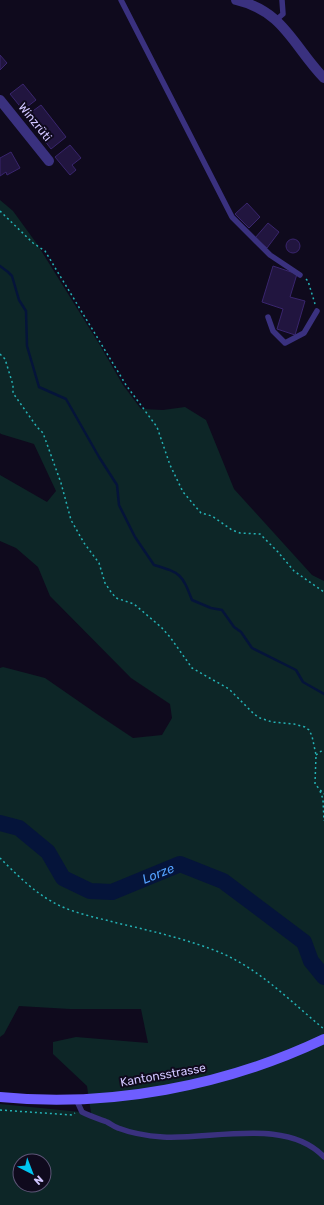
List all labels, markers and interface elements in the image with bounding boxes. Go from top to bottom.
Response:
street label: Winzrüti [15,100,55,144]
water label: Lorze [140,860,176,887]
street label: Kantonsstrasse [119,1061,207,1089]
north arrow [12,1153,52,1193]
text: N [31,1173,46,1188]

